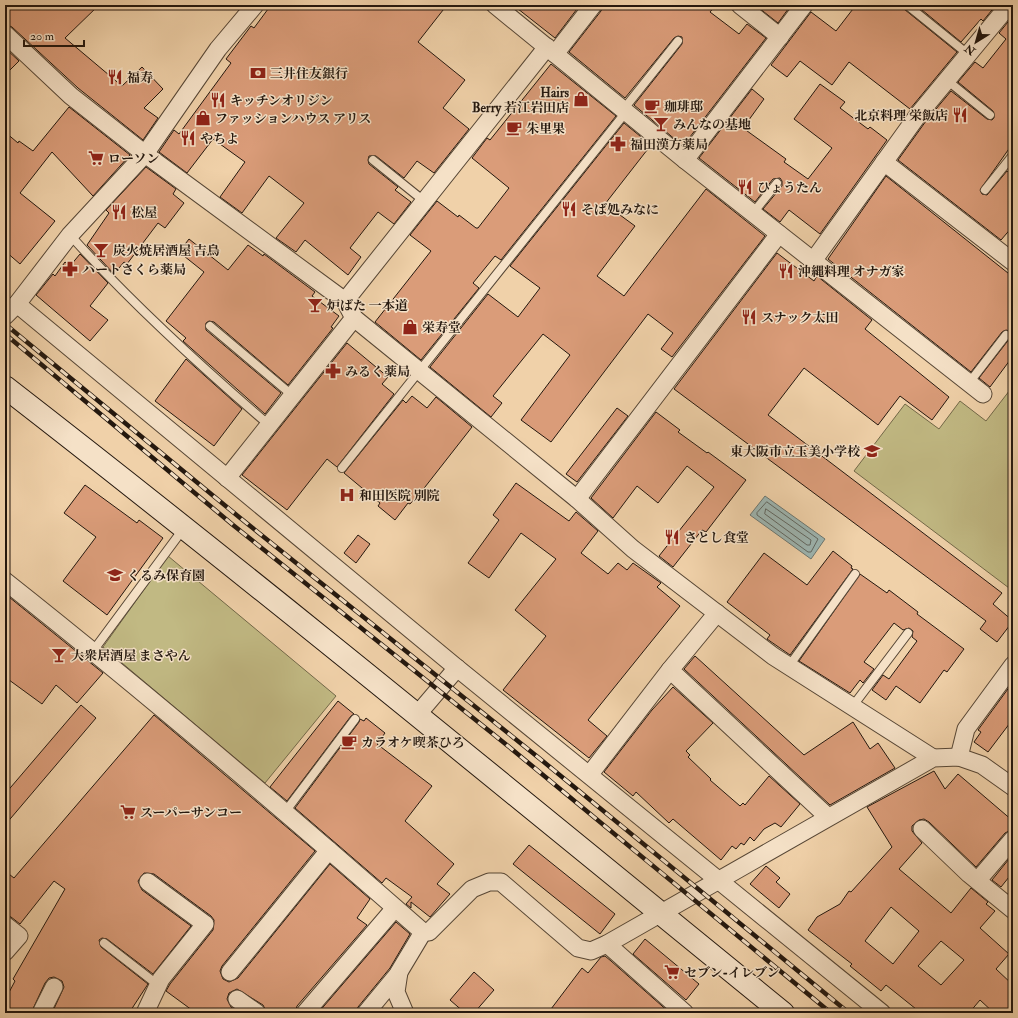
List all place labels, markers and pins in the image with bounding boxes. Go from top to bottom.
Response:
bank icon: 三井住友銀行 [249,64,267,82]
place label: 三井住友銀行 [270,66,348,82]
restaurant icon: 福寿 [106,68,124,86]
place label: 福寿 [127,70,153,86]
place label: Hairs Berry 若江岩田店 [472,85,570,117]
shop icon: Hairs Berry 若江岩田店 [572,90,590,108]
restaurant icon: キッチンオリジン [209,91,227,109]
place label: キッチンオリジン [230,93,333,109]
cafe icon: 珈琲邸 [643,97,661,115]
place label: 珈琲邸 [664,99,703,115]
restaurant icon: 北京料理 栄飯店 [951,106,969,124]
place label: 北京料理 栄飯店 [854,108,948,124]
shop icon: ファッションハウス アリス [194,109,212,127]
place label: ファッションハウス アリス [215,111,371,127]
bar icon: みんなの基地 [652,115,670,133]
place label: みんなの基地 [673,117,751,133]
cafe icon: 朱里果 [505,119,523,137]
place label: 朱里果 [526,121,565,137]
restaurant icon: やちよ [179,129,197,147]
place label: やちよ [200,131,239,147]
pharmacy icon: 福田漢方薬局 [609,135,627,153]
place label: 福田漢方薬局 [630,137,708,153]
supermarket icon: ローソン [87,149,105,167]
place label: ローソン [108,151,159,167]
restaurant icon: ひょうたん [736,178,754,196]
place label: ひょうたん [757,180,822,196]
restaurant icon: そば処みなに [560,200,578,218]
place label: そば処みなに [581,202,659,218]
restaurant icon: 松屋 [110,203,128,221]
place label: 松屋 [131,205,157,221]
bar icon: 炭火焼居酒屋 吉鳥 [92,241,110,259]
place label: 炭火焼居酒屋 吉鳥 [113,243,220,259]
pharmacy icon: ハートさくら薬局 [61,260,79,278]
place label: ハートさくら薬局 [82,262,186,278]
restaurant icon: 沖縄料理 オナガ家 [777,262,795,280]
place label: 沖縄料理 オナガ家 [798,264,904,280]
bar icon: 炉ばた 一本道 [306,296,324,314]
place label: 炉ばた 一本道 [327,298,408,314]
restaurant icon: スナック太田 [740,308,758,326]
place label: スナック太田 [761,310,838,326]
shop icon: 栄寿堂 [401,318,419,336]
place label: 栄寿堂 [422,320,461,336]
pharmacy icon: みるく薬局 [324,362,342,380]
place label: みるく薬局 [345,364,410,380]
school or university icon: 東大阪市立玉美小学校 [863,442,881,460]
place label: 東大阪市立玉美小学校 [730,444,861,460]
hospital icon: 和田医院 別院 [338,486,356,504]
place label: 和田医院 別院 [359,488,440,504]
restaurant icon: さとし食堂 [663,528,681,546]
place label: さとし食堂 [684,530,749,546]
school or university icon: くるみ保育園 [106,566,124,584]
place label: くるみ保育園 [127,568,205,584]
bar icon: 大衆居酒屋 まさやん [50,646,68,664]
place label: 大衆居酒屋 まさやん [71,648,191,664]
cafe icon: カラオケ喫茶ひろ [340,733,358,751]
place label: カラオケ喫茶ひろ [361,735,465,751]
supermarket icon: スーパーサンコー [119,803,137,821]
place label: スーパーサンコー [140,805,242,821]
supermarket icon: セブン-イレブン [663,963,681,981]
place label: セブン-イレブン [684,965,779,981]

